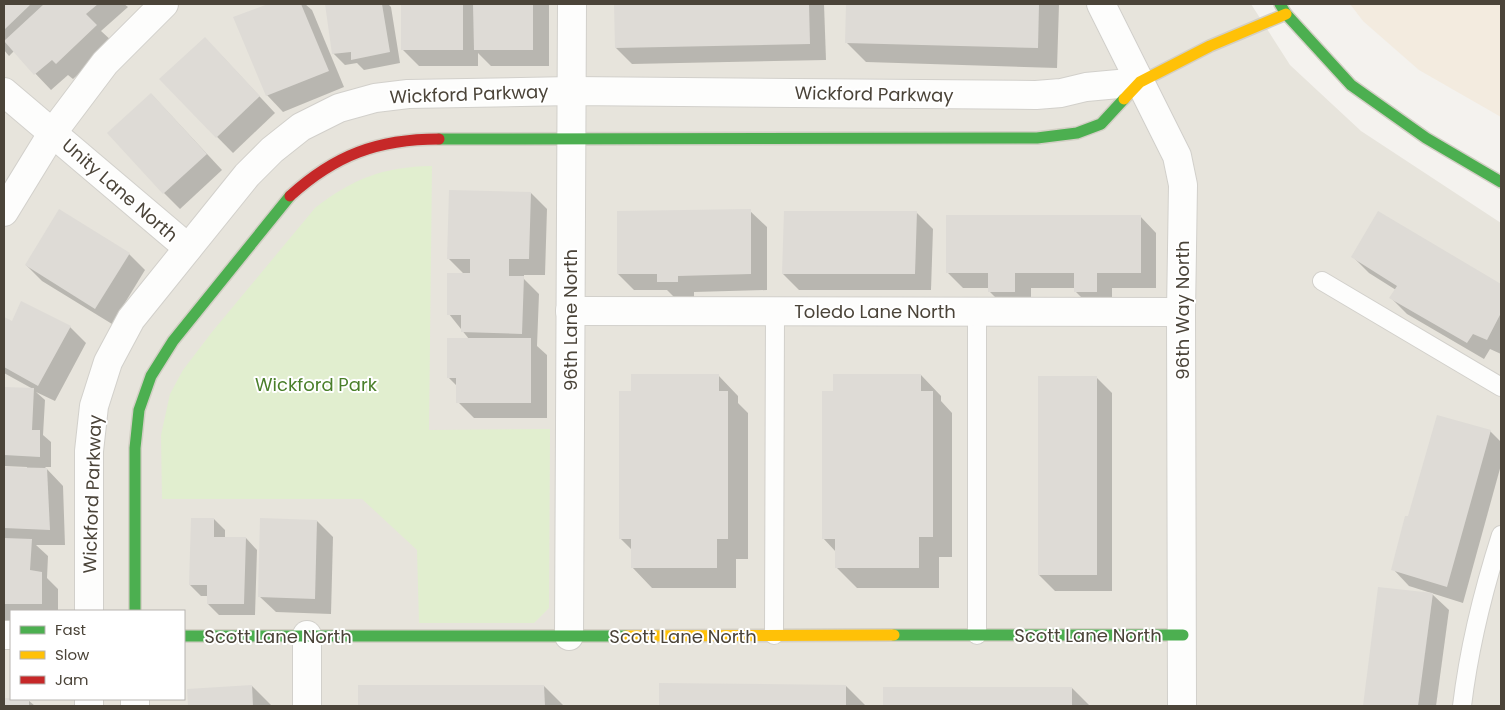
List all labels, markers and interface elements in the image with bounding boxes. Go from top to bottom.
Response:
street label: Wickford Parkway [389,79,549,109]
street label: Wickford Parkway [794,80,954,108]
street label: Unity Lane North [57,133,183,247]
street label: 96th Way North [1170,240,1195,380]
street label: 96th Lane North [558,249,583,391]
street label: Toledo Lane North [794,299,956,324]
park label: Wickford Park [255,372,378,397]
street label: Wickford Parkway [77,414,107,574]
legend [10,610,185,700]
text: Fast [55,619,86,640]
street label: Scott Lane North [1014,623,1162,648]
street label: Scott Lane North [204,624,352,649]
street label: Scott Lane North [609,624,757,649]
text: Slow [55,644,90,665]
text: Jam [55,669,89,690]

